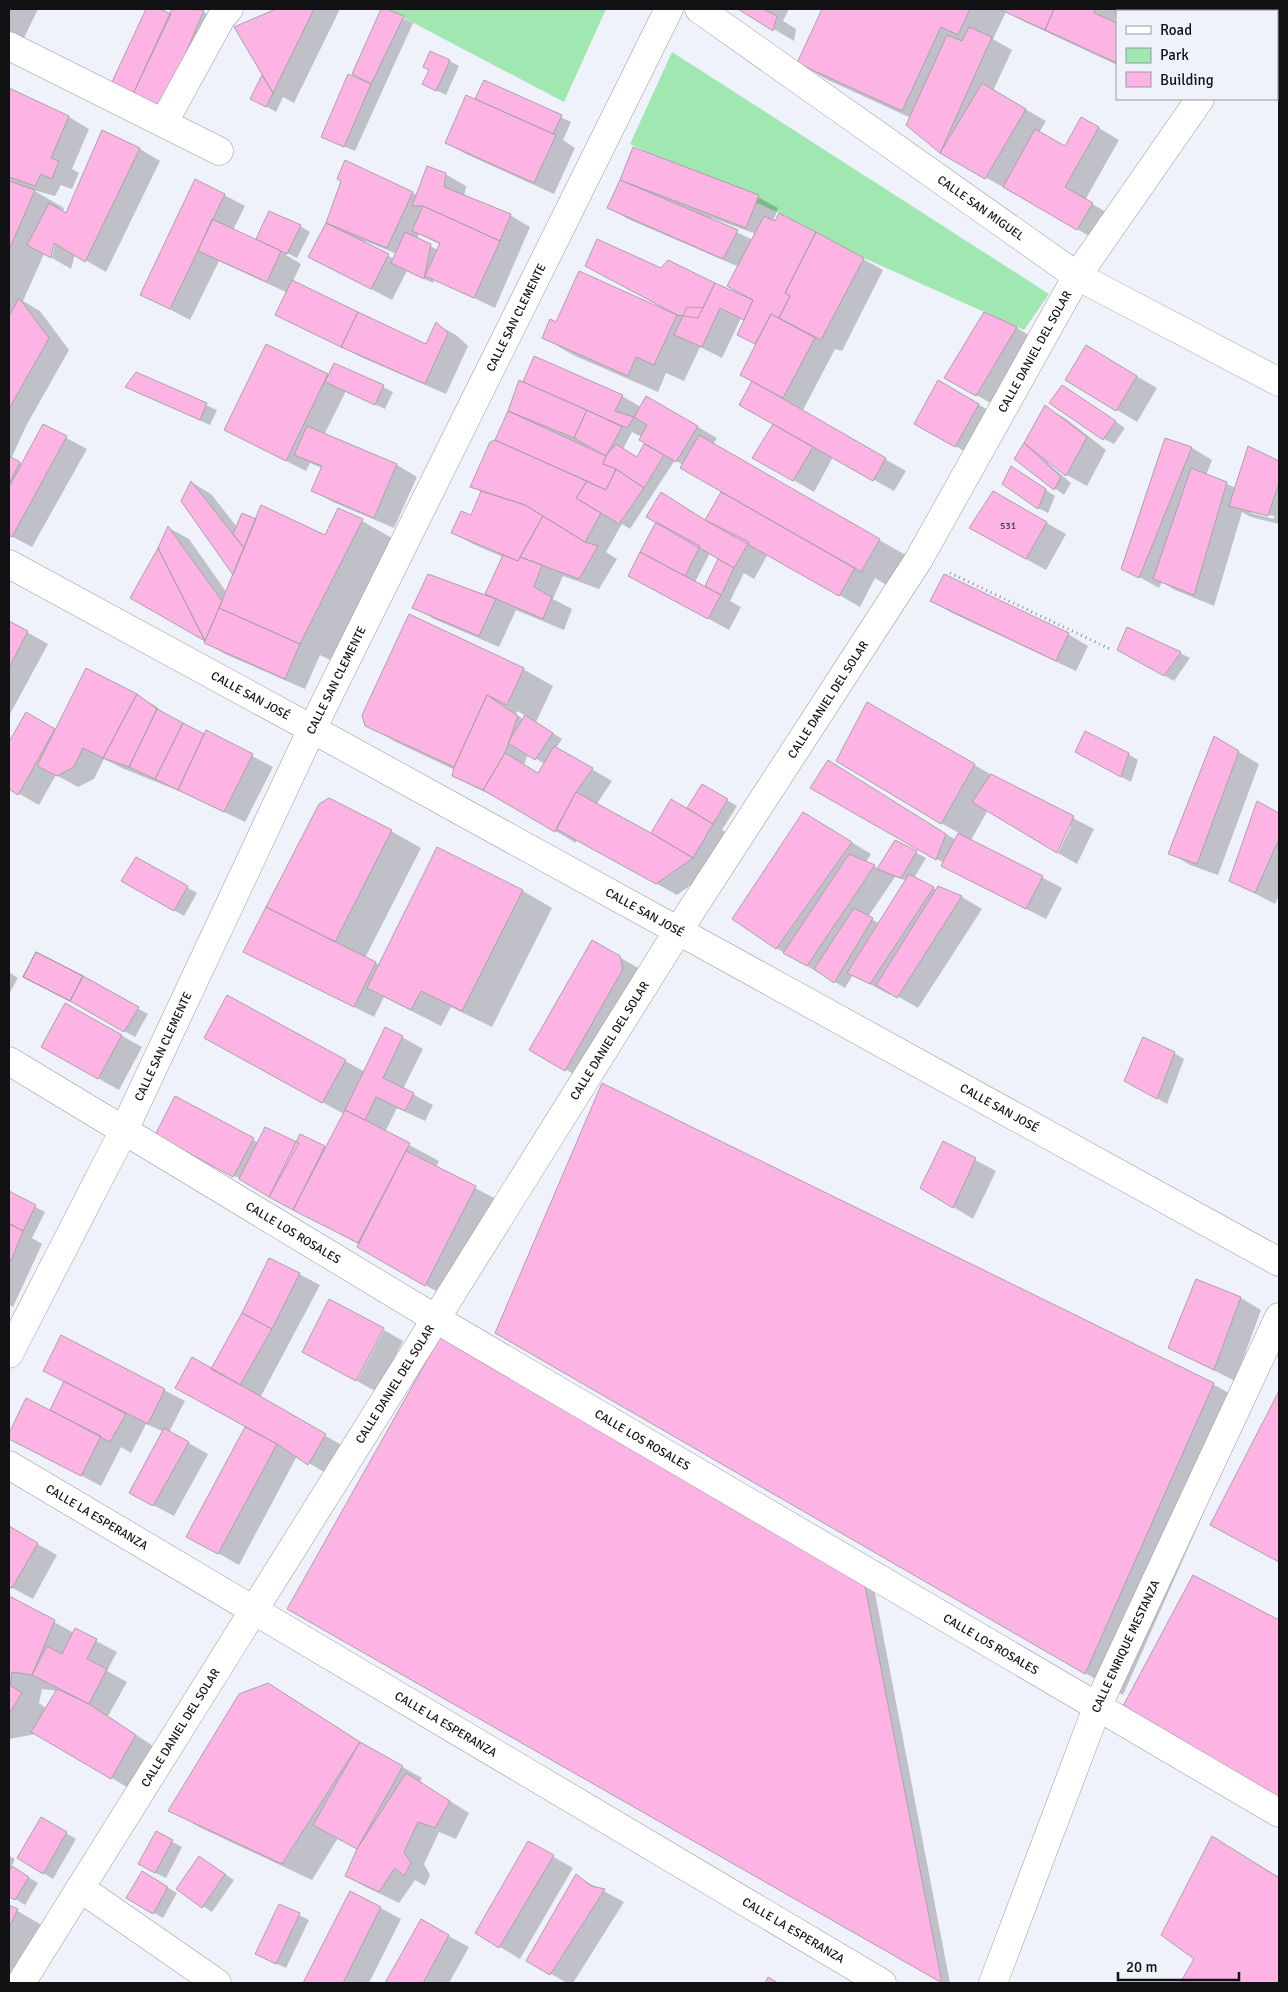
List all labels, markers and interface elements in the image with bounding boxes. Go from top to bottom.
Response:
legend [1116,10,1278,100]
text: Road [1160,21,1192,39]
text: Park [1160,46,1189,64]
text: Building [1160,71,1214,89]
street label: CALLE SAN MIGUEL [934,173,1027,244]
street label: CALLE SAN CLEMENTE [483,261,550,374]
street label: CALLE DANIEL DEL SOLAR [995,288,1075,415]
house number: 531 [1000,520,1016,532]
street label: CALLE SAN CLEMENTE [304,624,370,737]
street label: CALLE DANIEL DEL SOLAR [785,638,872,762]
street label: CALLE SAN JOSÉ [208,668,293,724]
street label: CALLE SAN JOSÉ [602,885,687,941]
street label: CALLE DANIEL DEL SOLAR [567,979,653,1103]
street label: CALLE SAN CLEMENTE [132,990,196,1104]
street label: CALLE SAN JOSÉ [957,1081,1041,1136]
street label: CALLE LOS ROSALES [243,1199,343,1268]
street label: CALLE DANIEL DEL SOLAR [353,1322,438,1447]
street label: CALLE LOS ROSALES [592,1407,693,1474]
street label: CALLE LA ESPERANZA [43,1481,151,1554]
street label: CALLE ENRIQUE MESTANZA [1089,1577,1164,1715]
street label: CALLE LOS ROSALES [940,1611,1041,1679]
street label: CALLE DANIEL DEL SOLAR [138,1666,224,1790]
street label: CALLE LA ESPERANZA [392,1689,500,1761]
street label: CALLE LA ESPERANZA [739,1895,848,1967]
scale bar [1118,1950,1239,1982]
text: 20 m [1126,1958,1157,1976]

